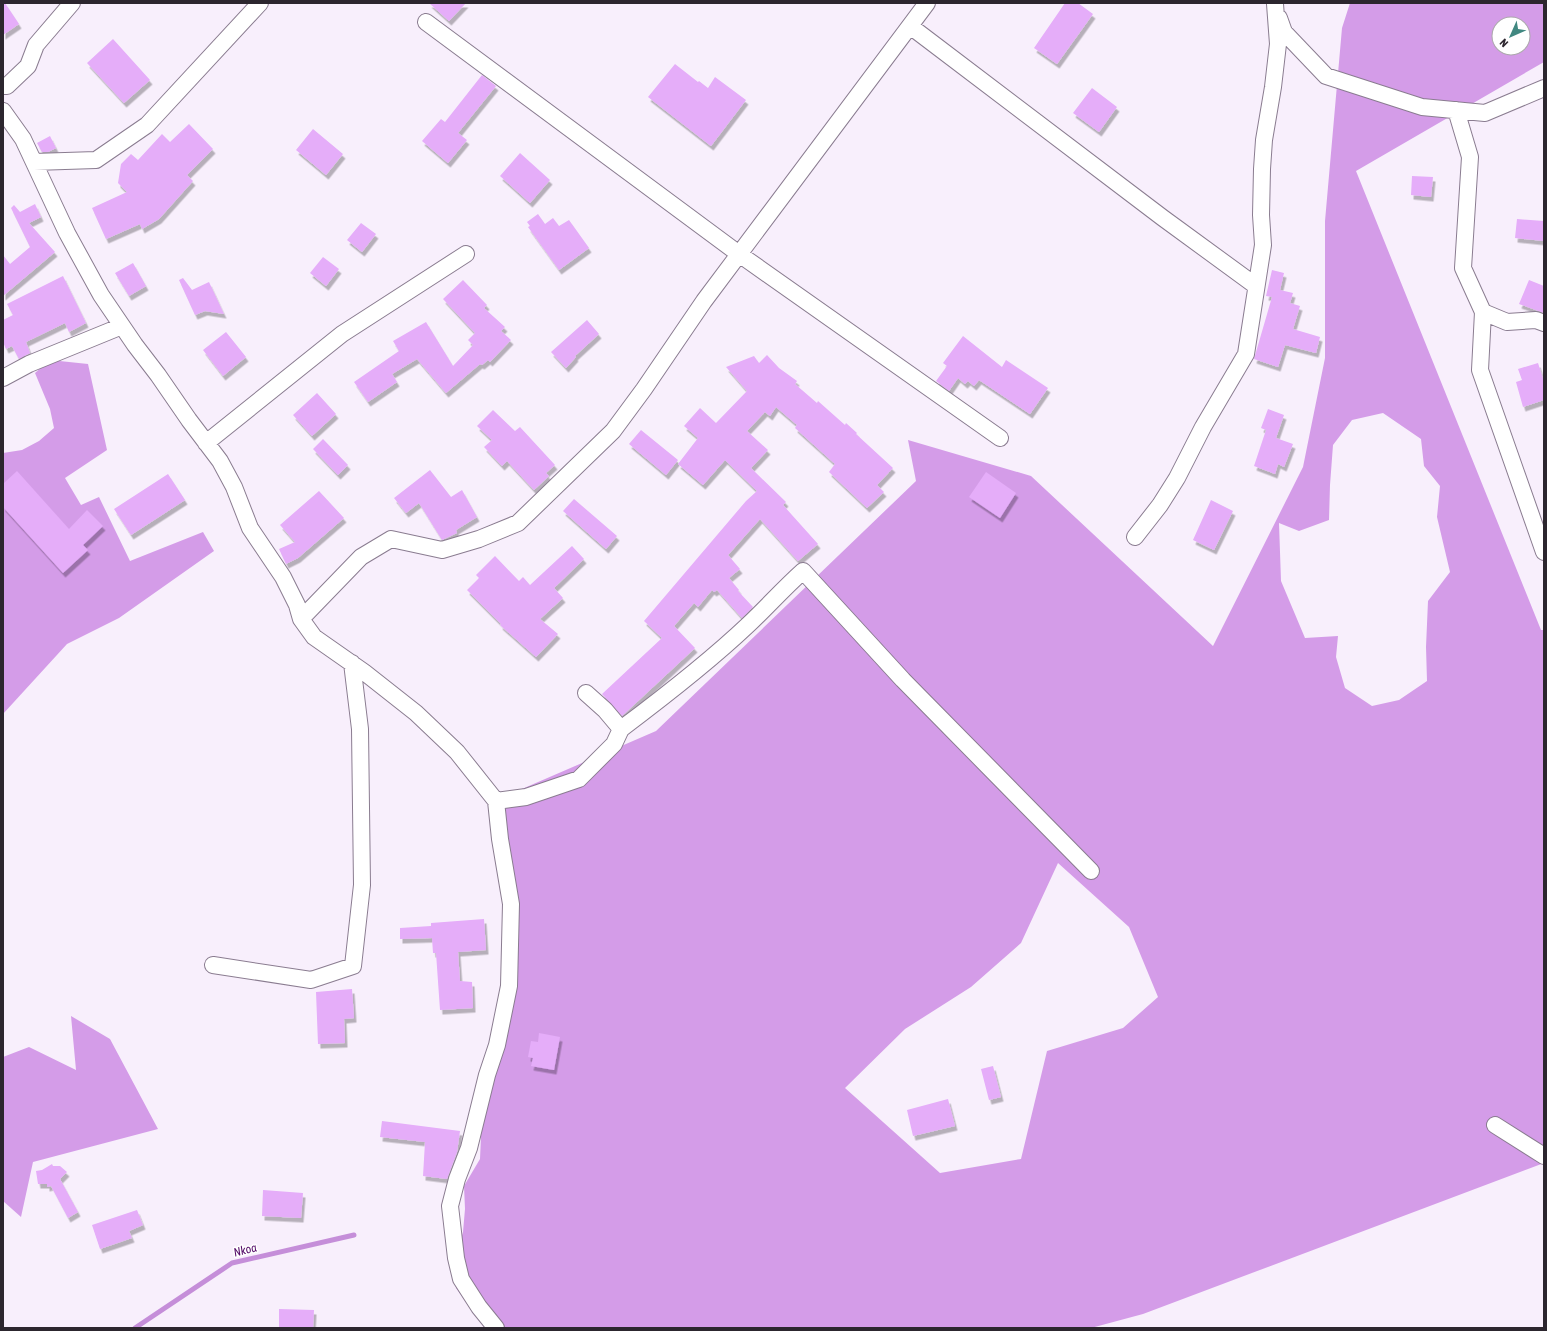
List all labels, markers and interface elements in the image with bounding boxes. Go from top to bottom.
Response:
north arrow [1491,16,1531,56]
text: N [1497,37,1510,50]
water label: Nkoa [232,1240,258,1260]

